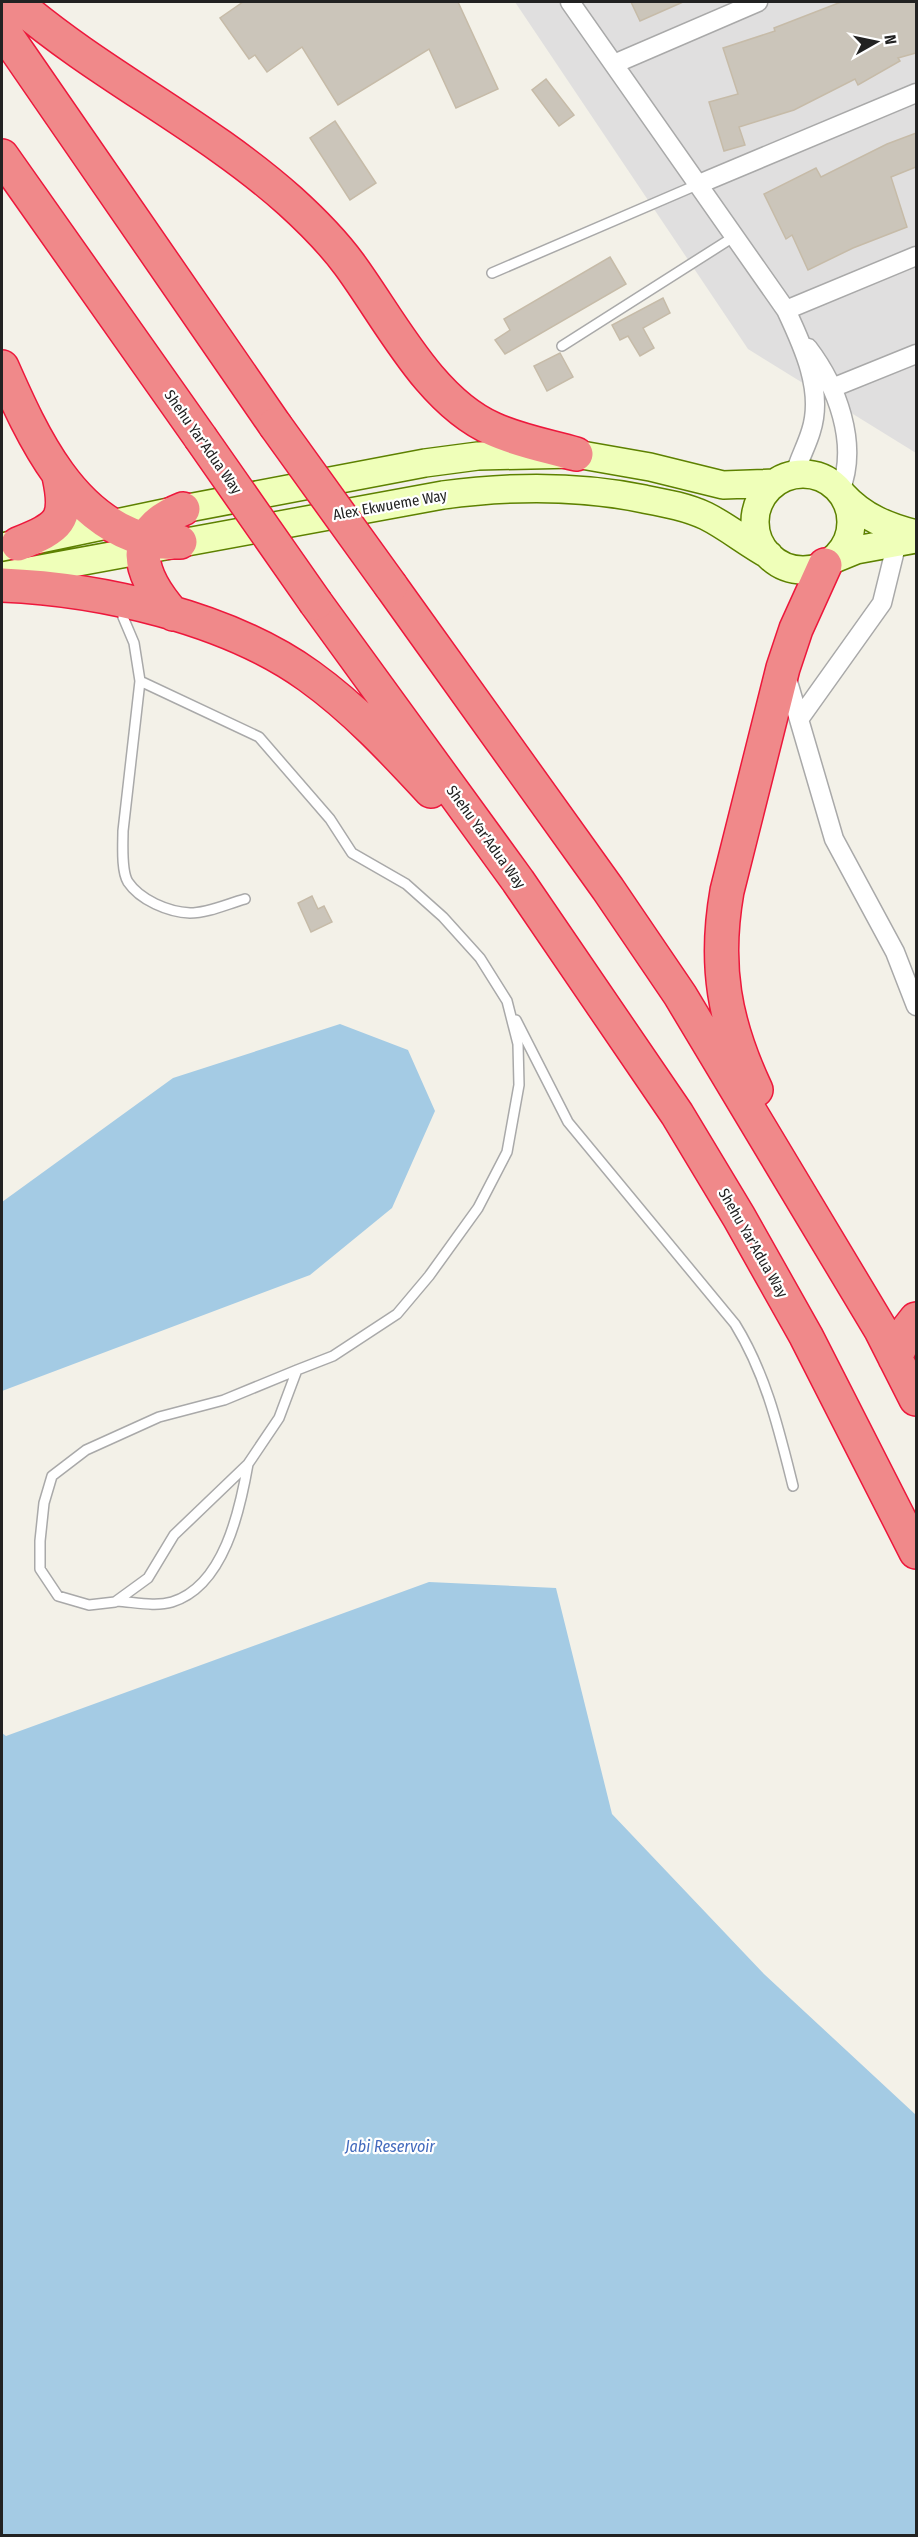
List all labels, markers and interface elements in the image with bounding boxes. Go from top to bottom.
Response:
north arrow [846,12,906,72]
text: N [880,34,900,46]
street label: Shehu Yar'Adua Way [160,387,246,498]
street label: Alex Ekwueme Way [332,486,449,524]
street label: Shehu Yar'Adua Way [443,782,530,892]
street label: Shehu Yar'Adua Way [715,1185,792,1301]
water label: Jabi Reservoir [344,2137,435,2156]

